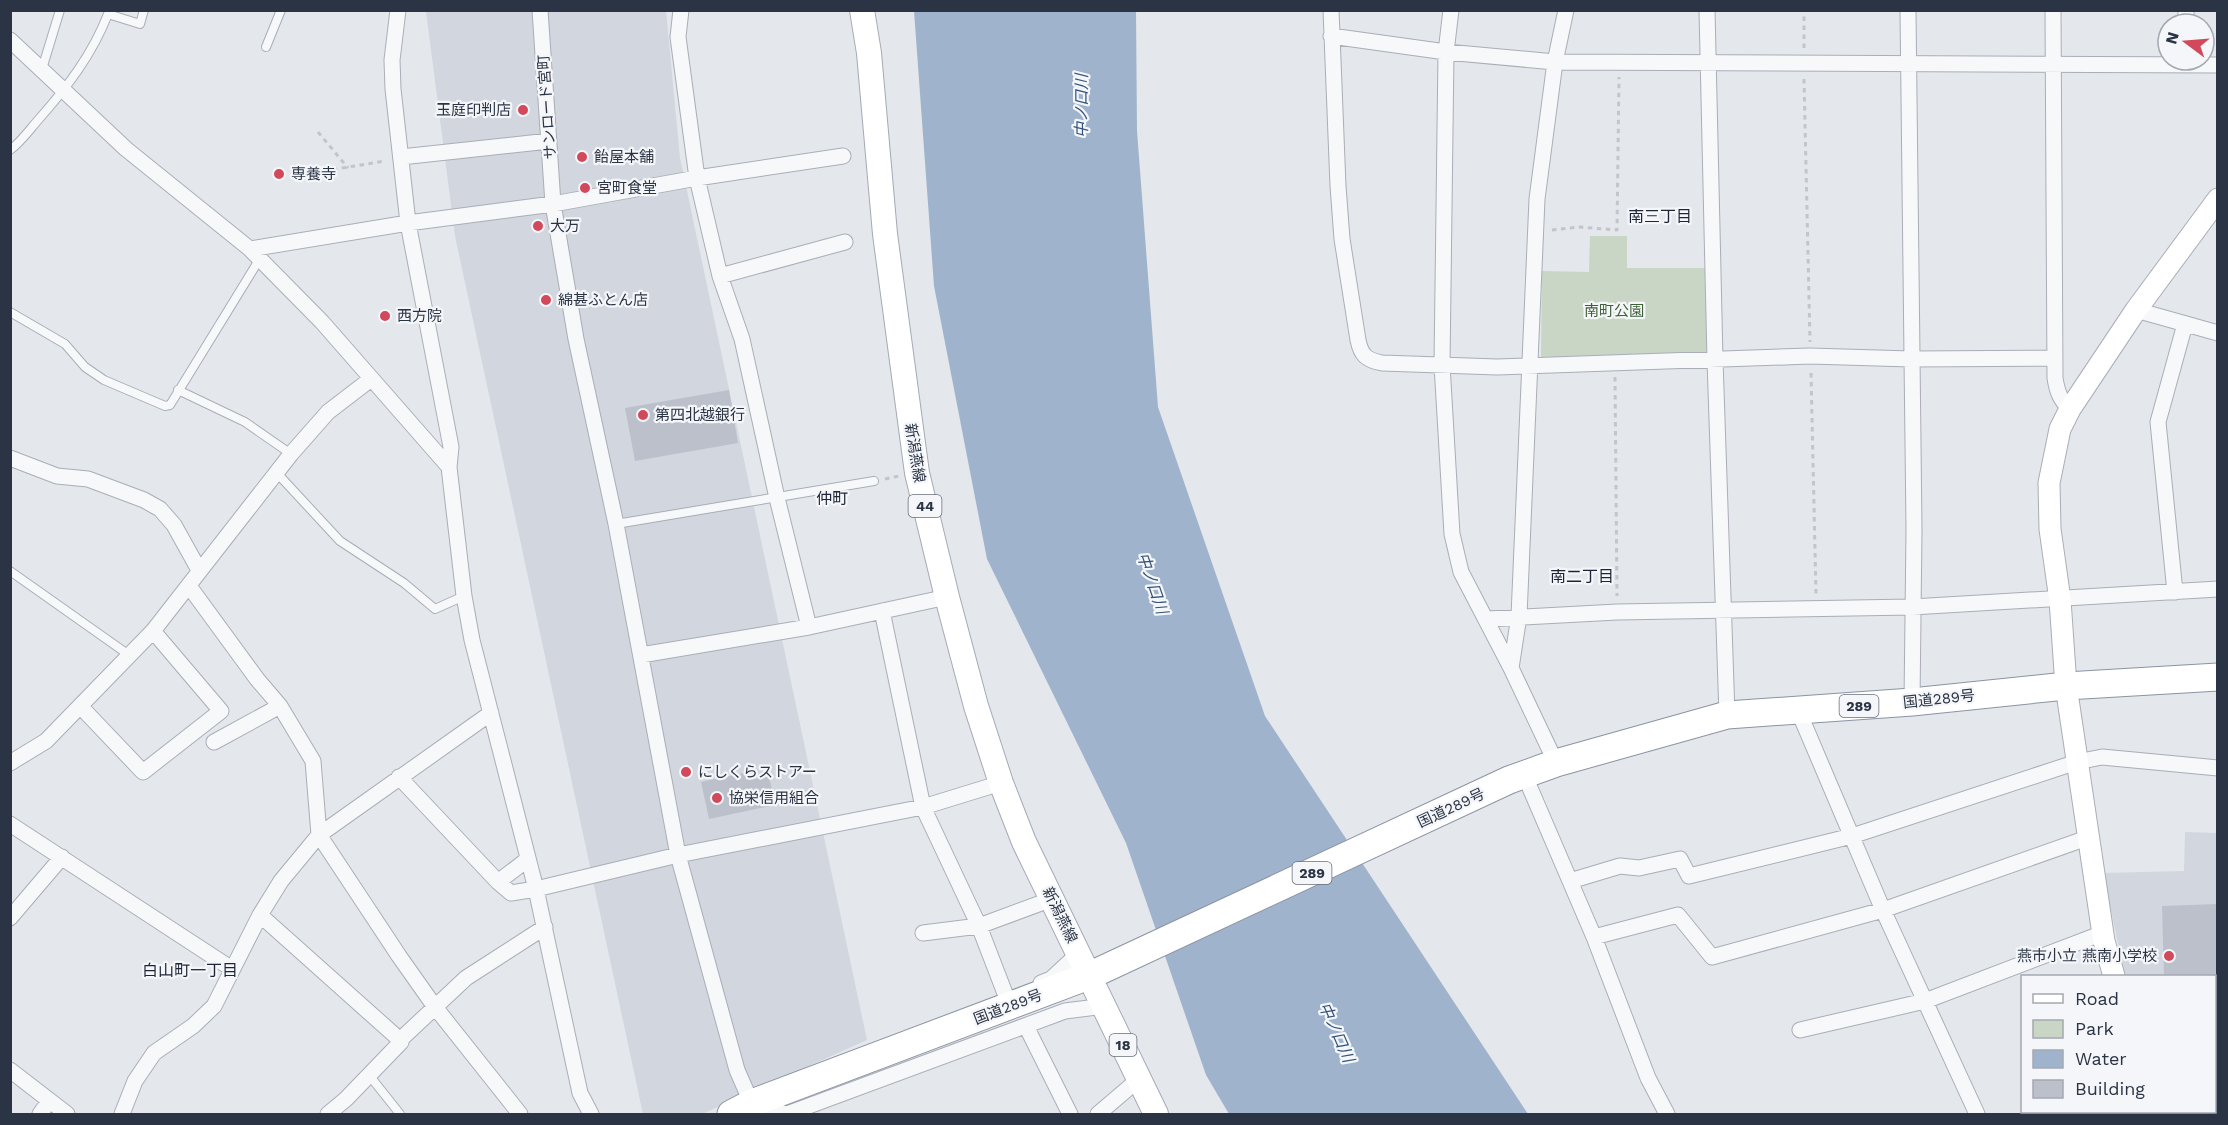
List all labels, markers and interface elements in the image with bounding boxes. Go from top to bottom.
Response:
north arrow [2156,12,2216,72]
text: N [2161,30,2183,46]
street label: サンロード宮町 [534,54,560,160]
water label: 中ノ口川 [1072,72,1091,138]
place label: 玉庭印判店 [436,101,511,119]
marker: 玉庭印判店 [516,103,530,117]
place label: 飴屋本舗 [594,148,654,166]
marker: 飴屋本舗 [575,150,589,164]
place label: 専養寺 [291,165,336,183]
marker: 専養寺 [272,167,286,181]
place label: 宮町食堂 [597,179,657,197]
marker: 宮町食堂 [578,181,592,195]
district label: 南三丁目 [1628,207,1692,226]
place label: 大万 [550,217,580,235]
marker: 大万 [531,219,545,233]
place label: 綿甚ふとん店 [558,291,648,309]
marker: 綿甚ふとん店 [539,293,553,307]
park label: 南町公園 [1584,302,1644,320]
place label: 西方院 [397,307,442,325]
marker: 西方院 [378,309,392,323]
place label: 第四北越銀行 [655,406,745,424]
marker: 第四北越銀行 [636,408,650,422]
street label: 新潟燕線 [901,422,929,484]
district label: 仲町 [816,489,848,508]
road number: 44 [908,495,942,517]
water label: 中ノ口川 [1133,550,1173,618]
district label: 南二丁目 [1550,567,1614,586]
street label: 国道289号 [1902,686,1976,712]
road number: 289 [1840,695,1878,717]
place label: にしくらストアー [698,763,817,781]
marker: にしくらストアー [679,765,693,779]
street label: 国道289号 [1414,785,1488,831]
place label: 協栄信用組合 [729,789,819,807]
marker: 協栄信用組合 [710,791,724,805]
road number: 289 [1292,862,1332,884]
street label: 新潟燕線 [1039,884,1081,946]
place label: 燕市小立 燕南小学校 [2017,947,2157,965]
marker: 燕市小立 燕南小学校 [2162,949,2176,963]
district label: 白山町一丁目 [142,961,238,980]
legend [2021,975,2216,1113]
street label: 国道289号 [971,986,1045,1028]
text: Road [2075,988,2119,1009]
water label: 中ノ口川 [1315,999,1359,1067]
text: Park [2075,1018,2114,1039]
road number: 18 [1110,1034,1136,1056]
text: Water [2075,1048,2127,1069]
text: Building [2075,1078,2145,1099]

